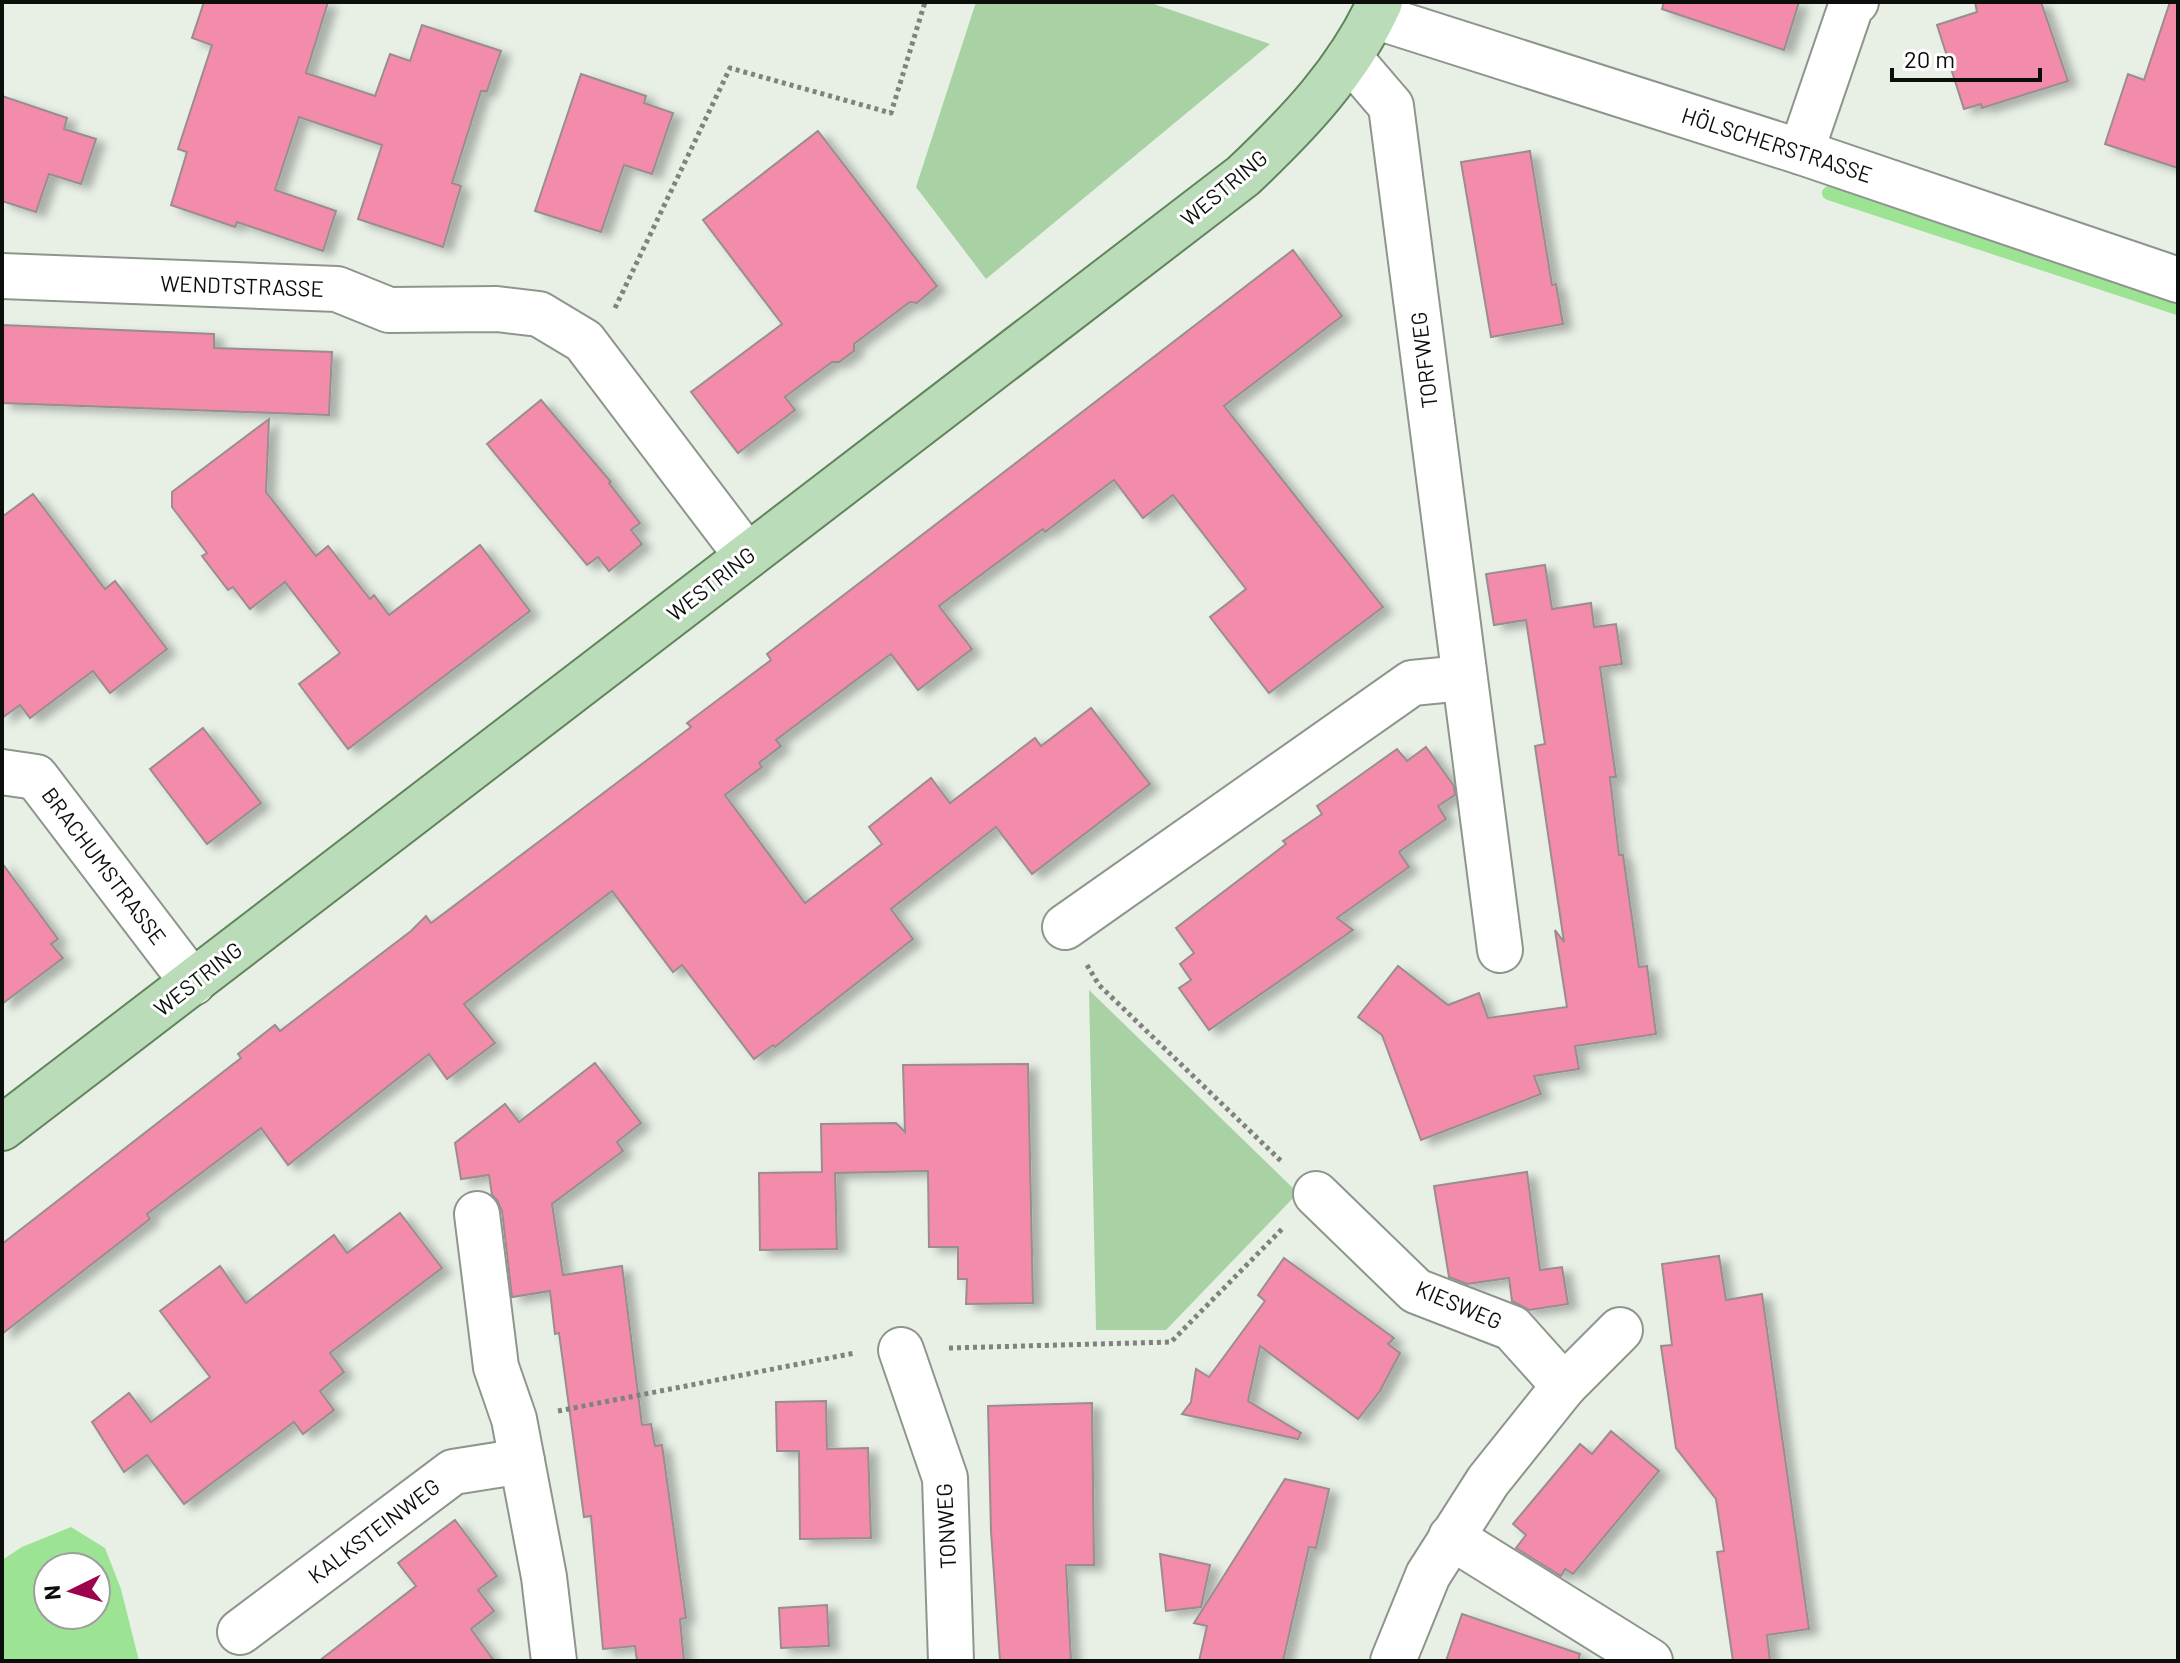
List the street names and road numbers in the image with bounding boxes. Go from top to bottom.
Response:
street label: HÖLSCHERSTRASSE [1679,101,1876,187]
street label: WESTRING [1175,144,1272,231]
street label: WENDTSTRASSE [160,269,324,301]
street label: TORFWEG [1404,310,1442,410]
street label: WESTRING [661,541,760,626]
street label: BRACHUMSTRASSE [37,782,172,949]
street label: WESTRING [148,936,247,1021]
street label: KIESWEG [1412,1274,1506,1334]
street label: KALKSTEINWEG [303,1472,444,1588]
street label: TONWEG [930,1483,960,1570]

